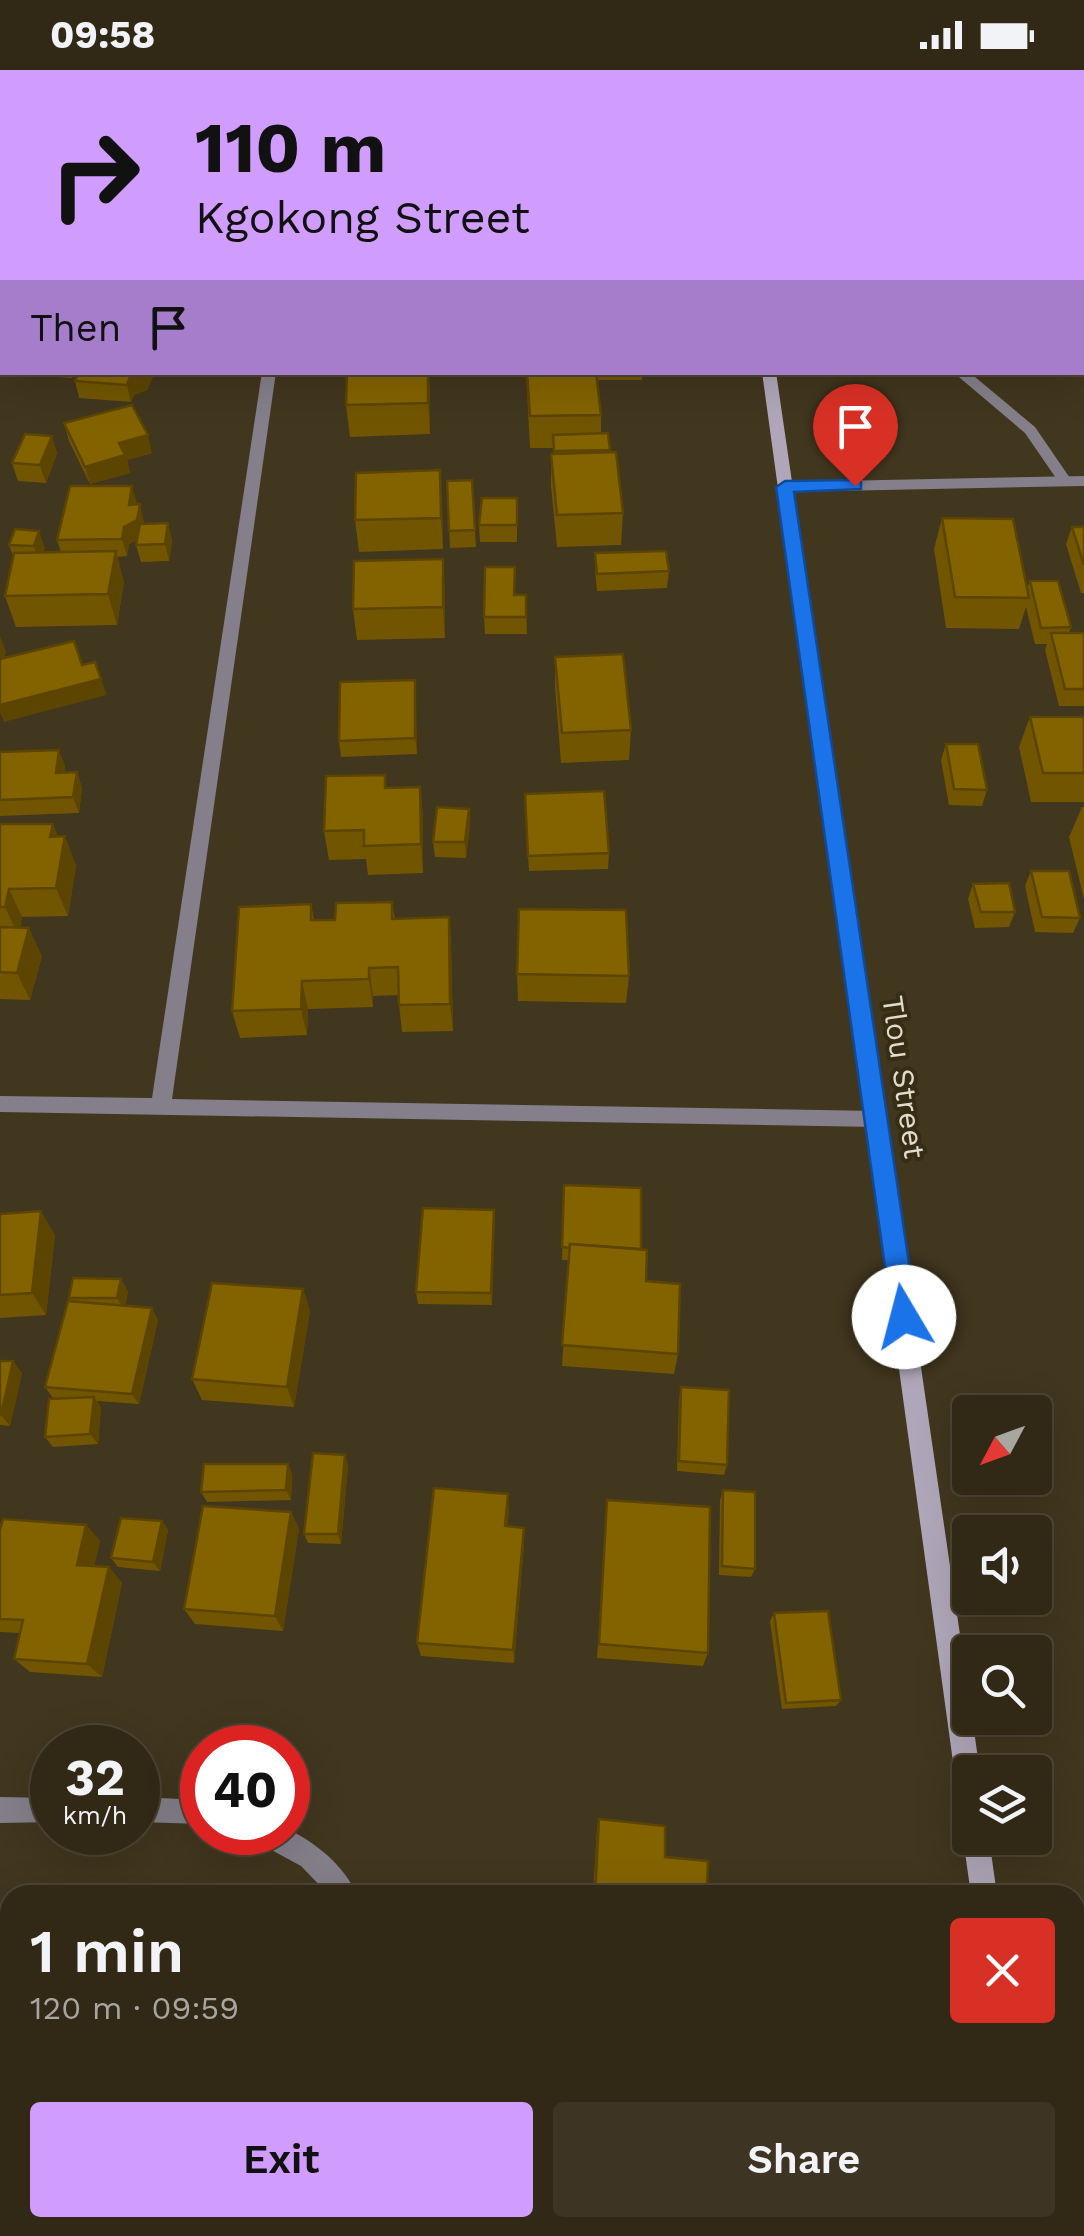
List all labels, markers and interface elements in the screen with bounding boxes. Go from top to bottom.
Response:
text: 09:58 [50,13,155,57]
text: 110 m [195,107,386,189]
icon: right [30,110,160,240]
text: Kgokong Street [195,191,530,244]
icon: arrive [141,300,196,355]
text: Then [30,306,121,350]
pin [813,384,898,487]
icon: arrive [828,399,883,454]
street label: Tlou Street [875,993,933,1161]
position arrow [852,1265,956,1369]
north arrow [952,1395,1052,1495]
map controls [952,1395,1052,1855]
button: sound [952,1515,1052,1615]
button: search [952,1635,1052,1735]
speed limit sign: 40 [180,1725,310,1855]
text: 32 [65,1748,125,1807]
button: layers [952,1755,1052,1855]
text: km/h [63,1801,127,1830]
text: 1 min [30,1916,184,1987]
button: close [950,1918,1055,2023]
text: 120 m · 09:59 [30,1989,239,2027]
button: Exit [30,2102,533,2217]
button: Share [553,2102,1055,2217]

